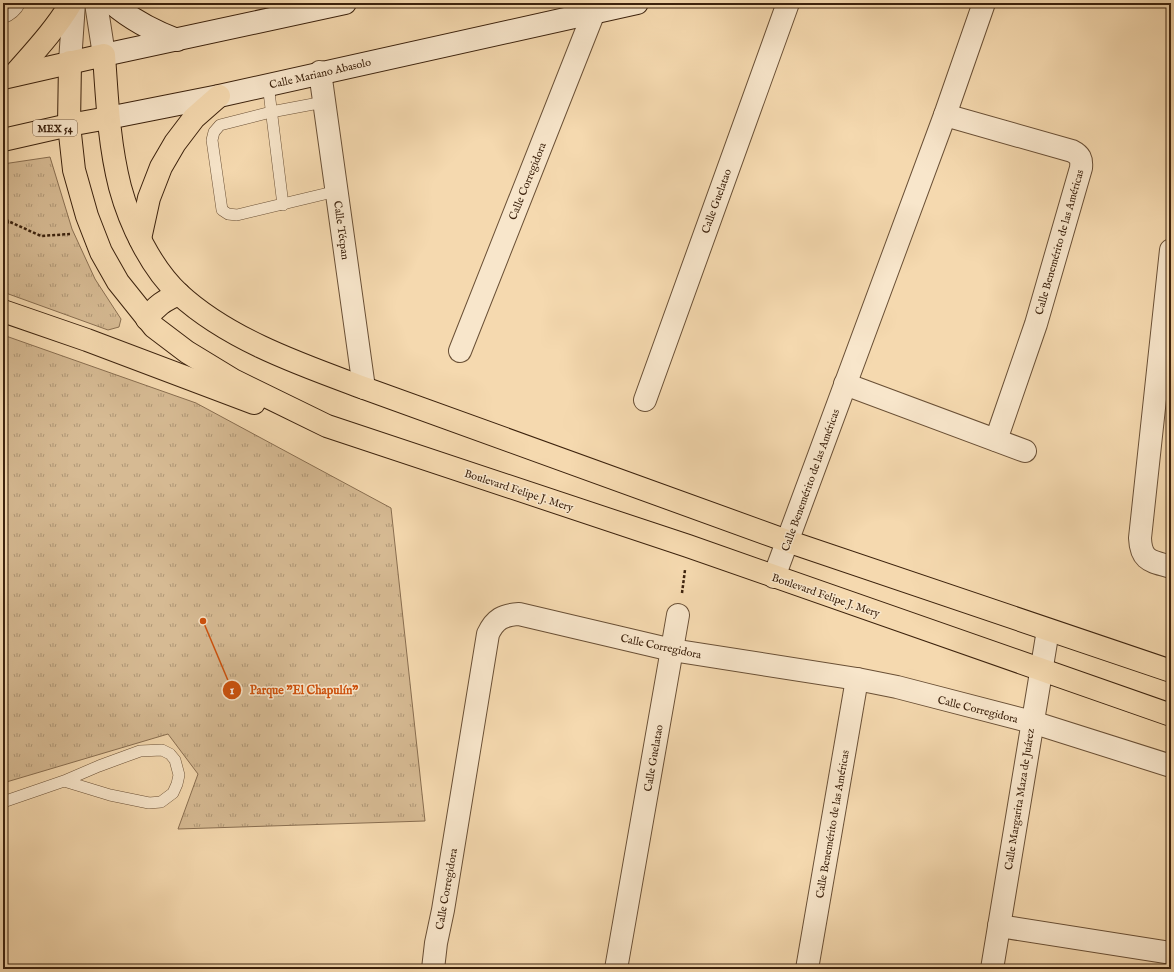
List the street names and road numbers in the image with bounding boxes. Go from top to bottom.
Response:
street label: Calle Mariano Abasolo [268,55,372,92]
road number: MEX 54 [33,120,77,136]
street label: Calle Corregidora [506,140,550,222]
street label: Calle Guelatao [699,167,735,236]
street label: Calle Benemérito de las Américas [1033,168,1087,316]
street label: Calle Técpan [330,200,352,261]
street label: Calle Benemérito de las Américas [779,407,843,553]
street label: Boulevard Felipe J. Mery [462,467,575,515]
street label: Boulevard Felipe J. Mery [770,571,882,621]
street label: Calle Corregidora [619,632,703,662]
street label: Calle Corregidora [936,693,1020,727]
street label: Calle Guelatao [641,724,667,793]
street label: Calle Margarita Maza de Juárez [1002,727,1038,871]
street label: Calle Benemérito de las Américas [813,749,853,899]
street label: Calle Corregidora [433,847,461,931]

